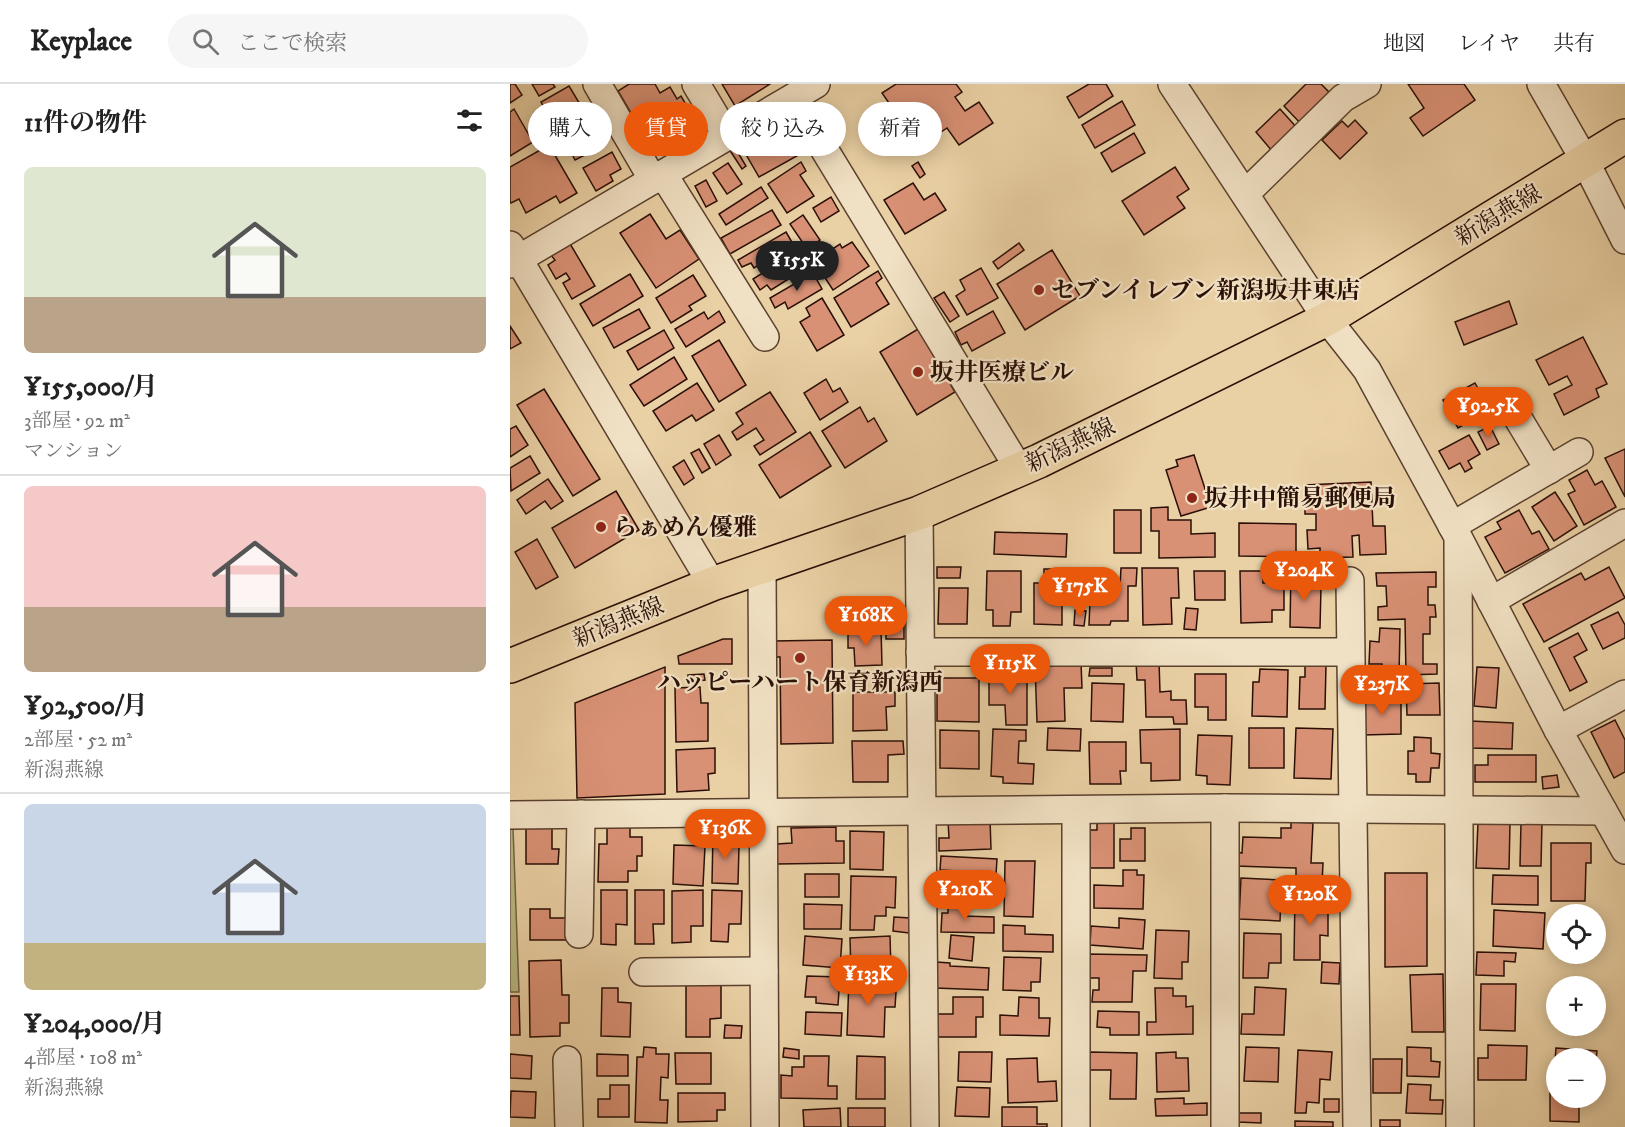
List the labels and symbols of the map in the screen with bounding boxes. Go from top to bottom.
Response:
street label: 新潟燕線 [1450,178,1547,253]
pin: ¥155K [755,241,839,292]
place label: セブンイレブン新潟坂井東店 [1051,276,1360,306]
marker: セブンイレブン新潟坂井東店 [1032,283,1046,297]
place label: 坂井医療ビル [930,358,1074,388]
marker: 坂井医療ビル [911,365,925,379]
pin: ¥92.5K [1439,387,1537,438]
street label: 新潟燕線 [1021,412,1120,480]
place label: 坂井中簡易郵便局 [1204,484,1396,514]
marker: 坂井中簡易郵便局 [1185,491,1199,505]
place label: らぁめん優雅 [613,513,757,543]
marker: らぁめん優雅 [594,520,608,534]
pin: ¥204K [1262,551,1346,602]
pin: ¥175K [1038,567,1122,618]
street label: 新潟燕線 [568,591,668,655]
pin: ¥168K [824,596,908,647]
pin: ¥115K [968,644,1052,695]
marker: ハッピーハート保育新潟西 [793,651,807,665]
pin: ¥237K [1340,665,1424,716]
place label: ハッピーハート保育新潟西 [657,668,943,698]
pin: ¥136K [683,809,767,860]
pin: ¥210K [923,870,1007,921]
pin: ¥120K [1268,875,1352,926]
pin: ¥133K [826,955,910,1006]

